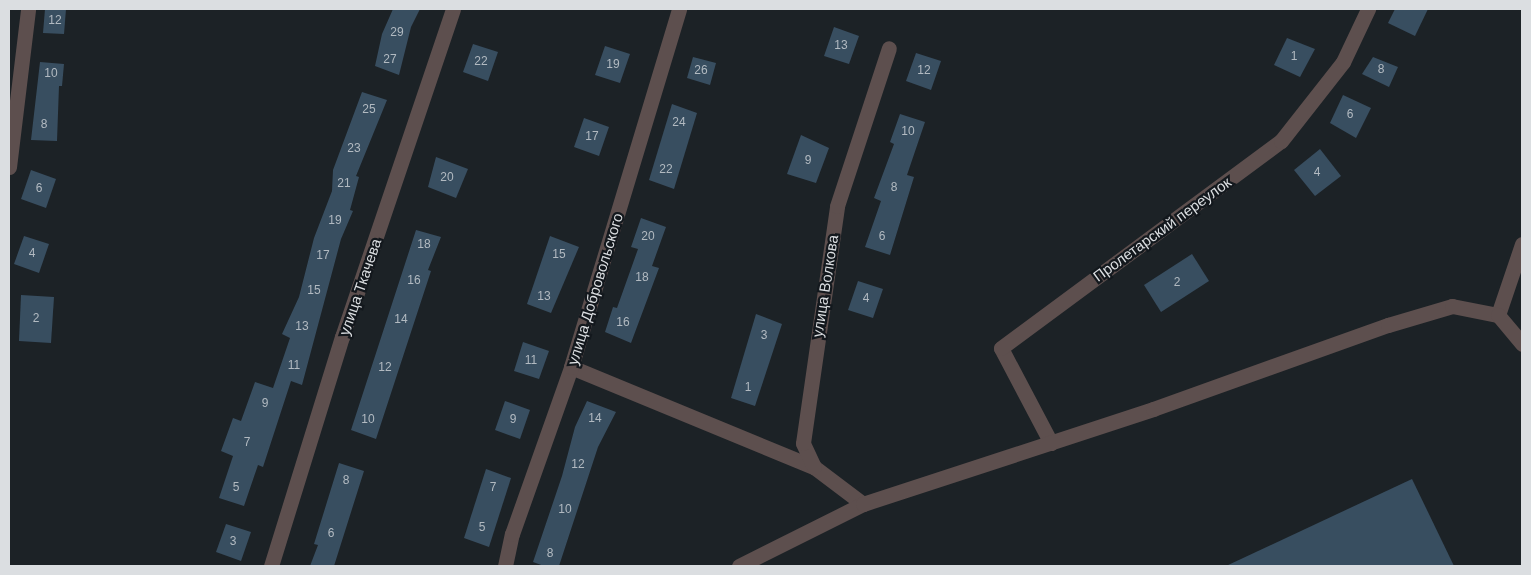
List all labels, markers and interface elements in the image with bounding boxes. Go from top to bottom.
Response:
house number: 12 [48,14,62,28]
house number: 29 [390,26,404,40]
house number: 13 [834,39,848,53]
house number: 1 [1291,50,1297,64]
house number: 27 [383,53,397,67]
house number: 22 [474,55,488,69]
house number: 19 [606,58,620,72]
house number: 8 [1378,63,1384,77]
house number: 26 [694,64,708,78]
house number: 12 [917,64,931,78]
house number: 10 [44,67,58,81]
house number: 25 [362,103,376,117]
house number: 6 [1347,108,1353,122]
house number: 24 [672,116,686,130]
house number: 8 [41,118,47,132]
house number: 10 [901,125,915,139]
house number: 17 [585,130,599,144]
house number: 23 [347,142,361,156]
house number: 9 [805,154,811,168]
house number: 22 [659,163,673,177]
house number: 4 [1314,166,1320,180]
house number: 20 [440,171,454,185]
street label: Пролетарский переулок [1090,173,1234,285]
house number: 21 [337,177,351,191]
house number: 8 [891,181,897,195]
house number: 6 [36,182,42,196]
street label: улица Добровольского [563,211,627,367]
house number: 19 [328,214,342,228]
house number: 20 [641,230,655,244]
house number: 6 [879,230,885,244]
street label: улица Волкова [808,234,842,338]
street label: улица Ткачева [335,236,385,338]
house number: 18 [417,238,431,252]
house number: 4 [29,247,35,261]
house number: 15 [552,248,566,262]
house number: 17 [316,249,330,263]
house number: 18 [635,271,649,285]
house number: 16 [407,274,421,288]
house number: 2 [1174,276,1180,290]
house number: 15 [307,284,321,298]
house number: 13 [537,290,551,304]
house number: 4 [863,292,869,306]
house number: 2 [33,312,39,326]
house number: 14 [394,313,408,327]
house number: 16 [616,316,630,330]
house number: 13 [295,320,309,334]
house number: 3 [761,329,767,343]
house number: 11 [525,354,537,368]
house number: 11 [288,359,300,373]
house number: 12 [378,361,392,375]
house number: 1 [745,381,751,395]
house number: 9 [262,397,268,411]
house number: 14 [588,412,602,426]
house number: 10 [361,413,375,427]
house number: 9 [510,413,516,427]
house number: 7 [244,436,250,450]
house number: 12 [571,458,585,472]
house number: 8 [343,474,349,488]
house number: 5 [233,481,239,495]
house number: 7 [490,481,496,495]
house number: 10 [558,503,572,517]
house number: 5 [479,521,485,535]
house number: 6 [328,527,334,541]
house number: 3 [230,535,236,549]
house number: 8 [547,547,553,561]

